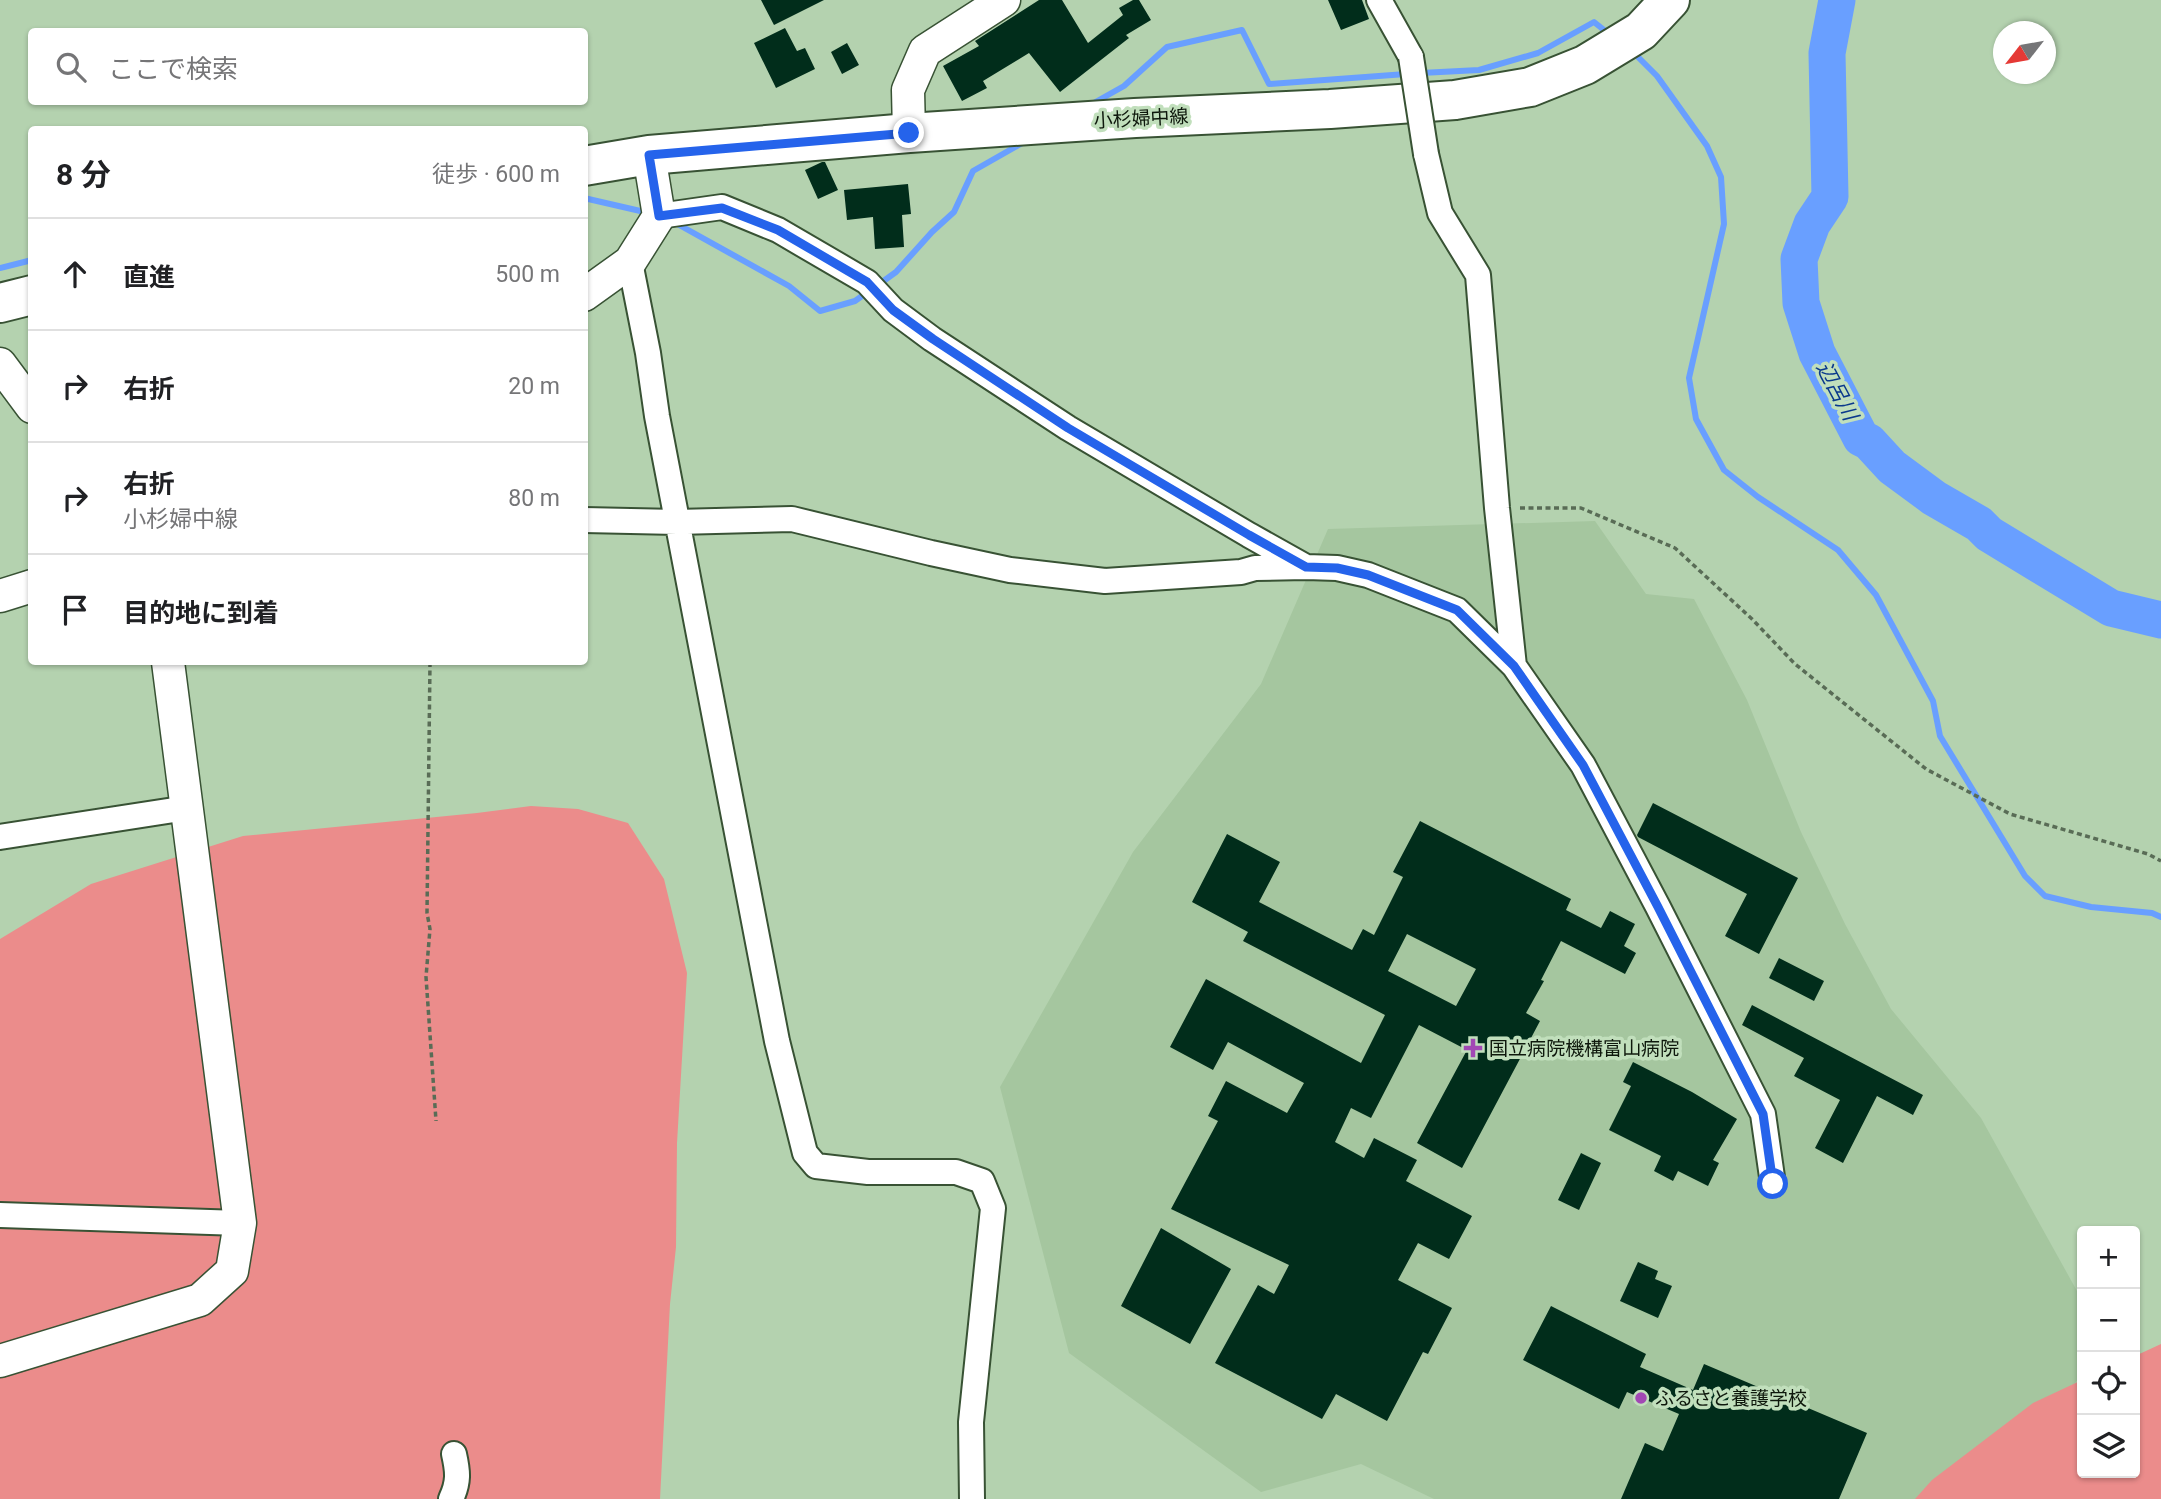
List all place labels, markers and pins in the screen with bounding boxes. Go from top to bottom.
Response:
place label: 国立病院機構富山病院 [1489,1037,1679,1060]
marker: 国立病院機構富山病院 [1463,1038,1483,1058]
place label: ふるさと養護学校 [1655,1387,1807,1410]
marker: ふるさと養護学校 [1633,1390,1649,1406]

